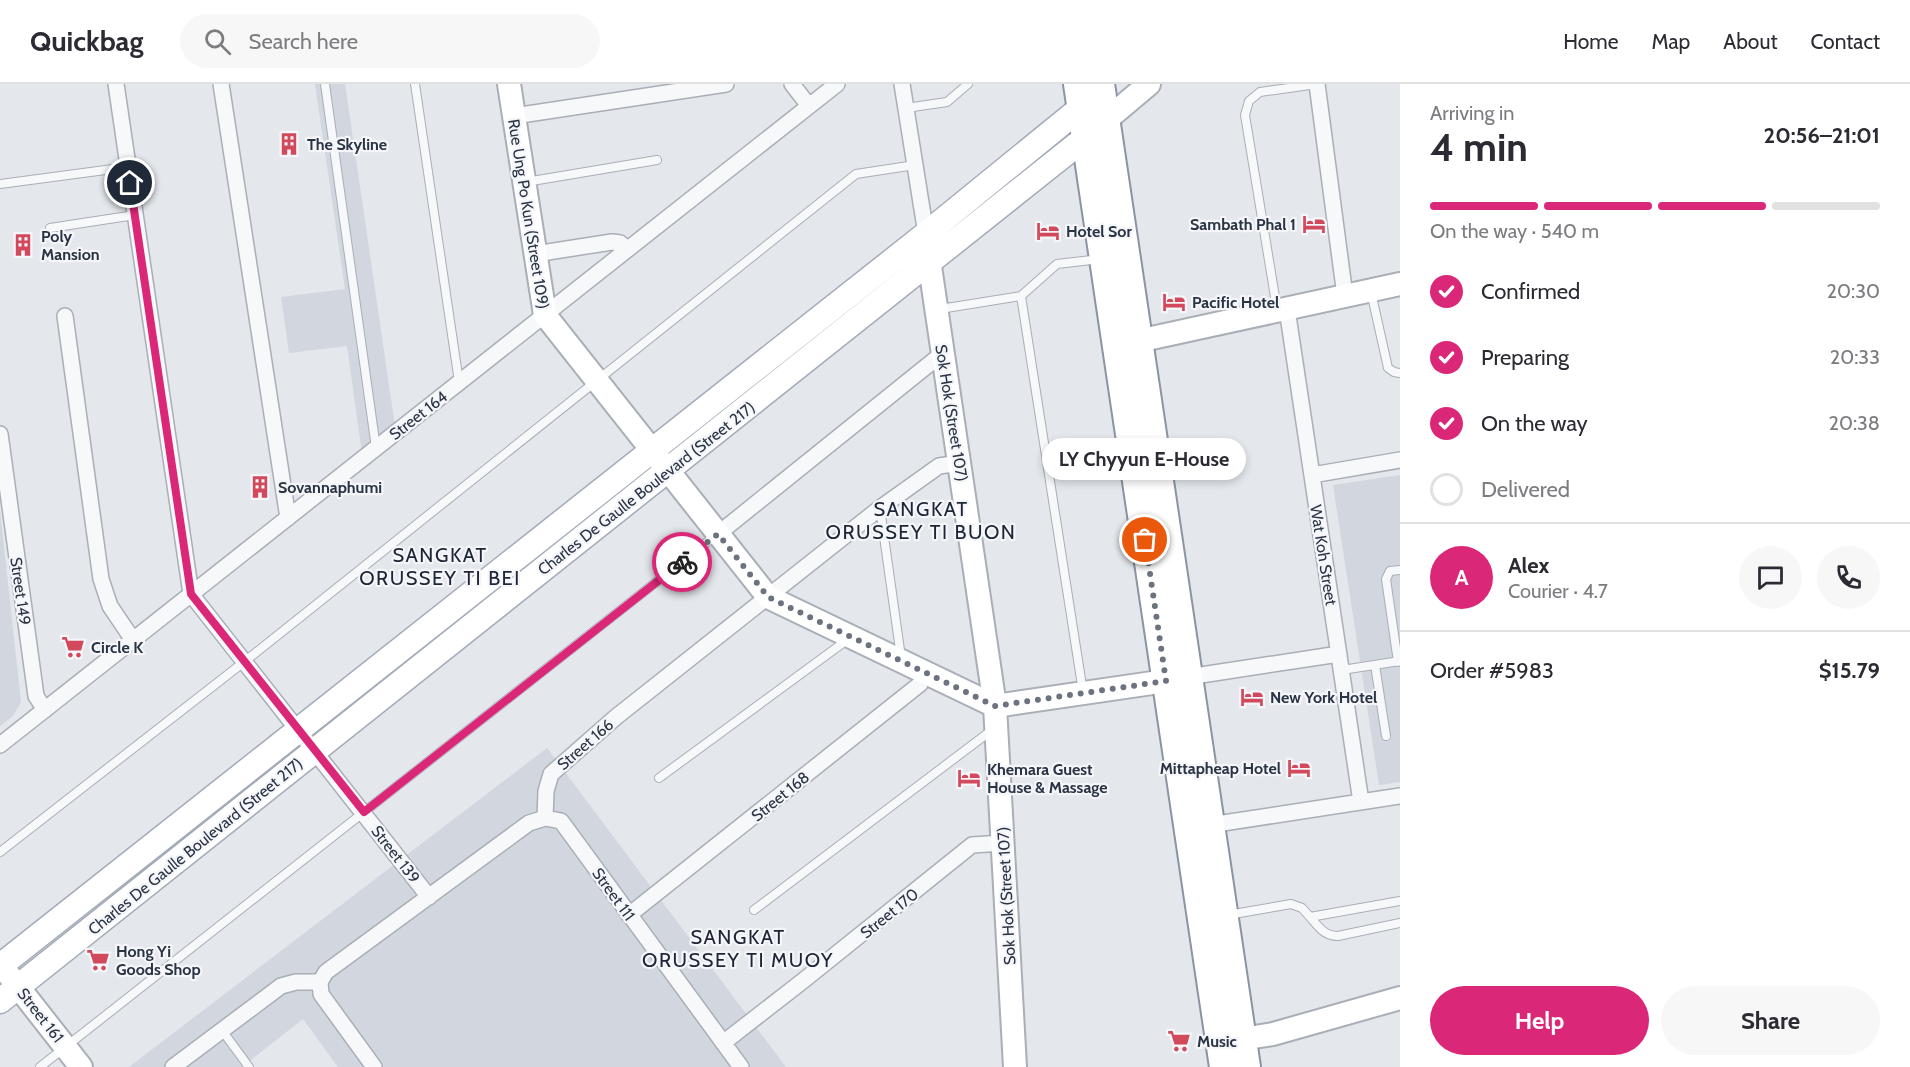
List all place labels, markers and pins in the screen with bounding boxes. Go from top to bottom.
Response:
building icon: The Skyline [276,131,302,157]
place label: The Skyline [307,135,387,154]
pin [104,157,155,208]
hotel icon: Sambath Phal 1 [1301,211,1327,237]
place label: Sambath Phal 1 [1190,215,1296,234]
hotel icon: Hotel Sor [1035,218,1061,244]
place label: Hotel Sor [1066,222,1132,241]
place label: Poly Mansion [41,227,100,264]
building icon: Poly Mansion [10,232,36,258]
hotel icon: Pacific Hotel [1161,289,1187,315]
place label: Pacific Hotel [1192,293,1279,312]
callout: LY Chyyun E-House [1043,438,1247,480]
building icon: Sovannaphumi [247,474,273,500]
place label: Sovannaphumi [278,478,382,497]
pin [1119,514,1170,565]
supermarket icon: Circle K [60,634,86,660]
place label: Circle K [91,638,143,657]
hotel icon: New York Hotel [1239,684,1265,710]
place label: New York Hotel [1270,688,1377,707]
hotel icon: Mittapheap Hotel [1286,755,1312,781]
place label: Mittapheap Hotel [1160,759,1281,778]
place label: Khemara Guest House & Massage [987,760,1108,797]
hotel icon: Khemara Guest House & Massage [956,765,982,791]
place label: Hong Yi Goods Shop [116,942,201,979]
supermarket icon: Hong Yi Goods Shop [85,947,111,973]
supermarket icon: Music [1166,1028,1192,1054]
place label: Music [1197,1032,1237,1051]

